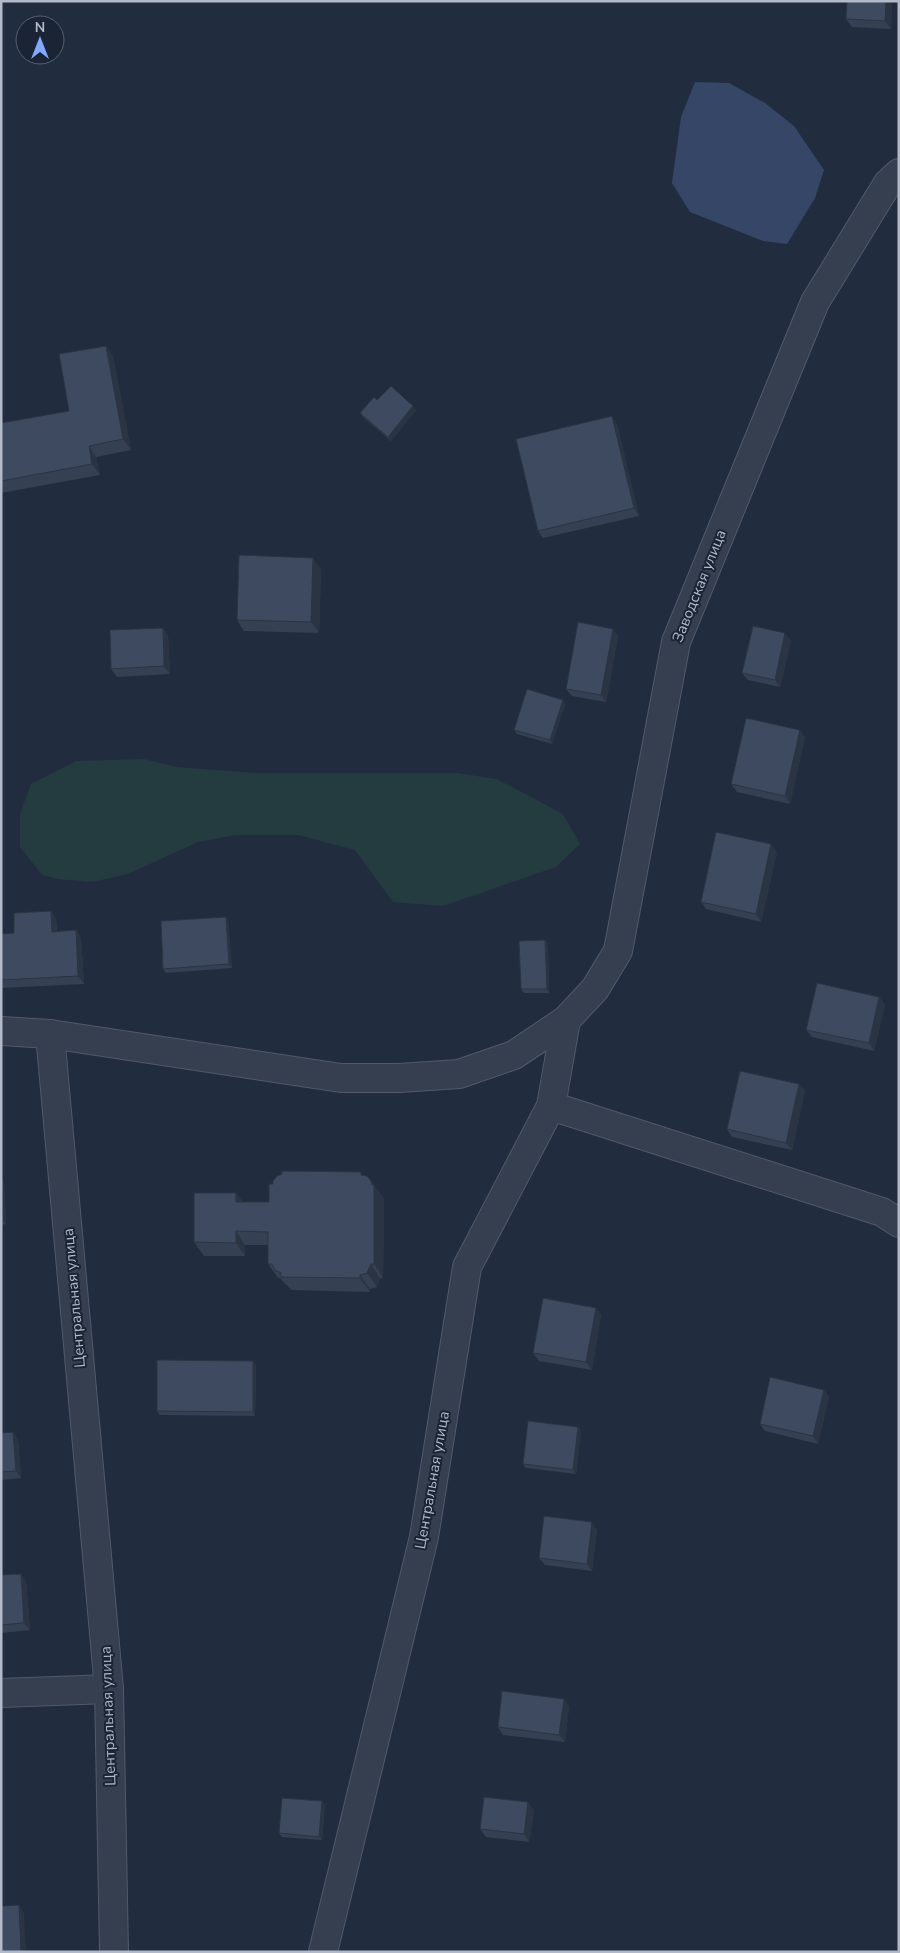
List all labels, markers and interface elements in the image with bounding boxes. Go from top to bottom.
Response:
north arrow [15,15,65,65]
text: N [35,18,45,37]
street label: Заводская улица [667,527,731,645]
street label: Центральная улица [58,1228,90,1368]
street label: Центральная улица [410,1409,454,1551]
street label: Центральная улица [96,1646,120,1786]

